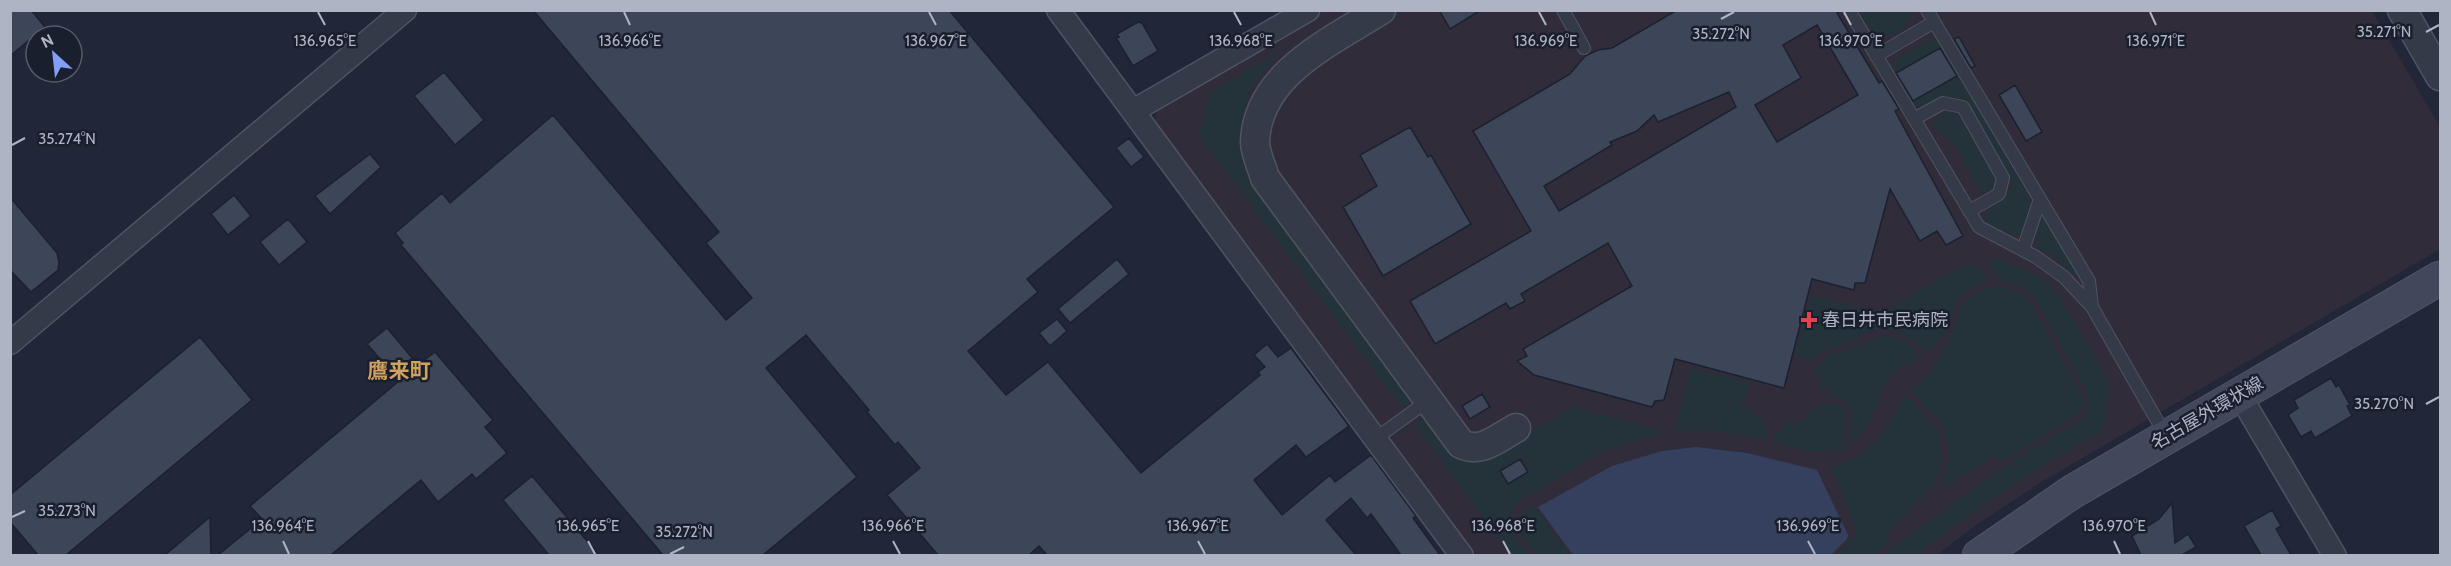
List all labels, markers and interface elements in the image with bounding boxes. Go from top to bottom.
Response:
text: 35.271°N [2357,23,2411,41]
north arrow [24,24,84,84]
text: 35.272°N [1692,25,1750,43]
text: N [38,30,57,52]
text: 136.965°E [294,32,356,50]
text: 136.966°E [599,32,661,50]
text: 136.967°E [905,32,967,50]
text: 136.968°E [1209,32,1273,50]
text: 136.969°E [1515,32,1577,50]
text: 136.970°E [1819,32,1883,50]
text: 136.971°E [2127,32,2185,50]
text: 35.274°N [38,130,96,148]
place label: 春日井市民病院 [1822,309,1948,331]
marker: 春日井市民病院 [1800,311,1818,329]
district label: 鷹来町 [368,358,431,383]
street label: 名古屋外環状線 [2147,372,2267,454]
text: 35.270°N [2354,395,2414,413]
text: 35.273°N [38,502,96,520]
text: 136.964°E [252,517,314,535]
text: 136.965°E [557,517,619,535]
text: 136.966°E [862,517,924,535]
text: 136.967°E [1167,517,1229,535]
text: 136.968°E [1471,517,1535,535]
text: 136.969°E [1777,517,1839,535]
text: 136.970°E [2082,517,2146,535]
text: 35.272°N [655,523,713,541]

